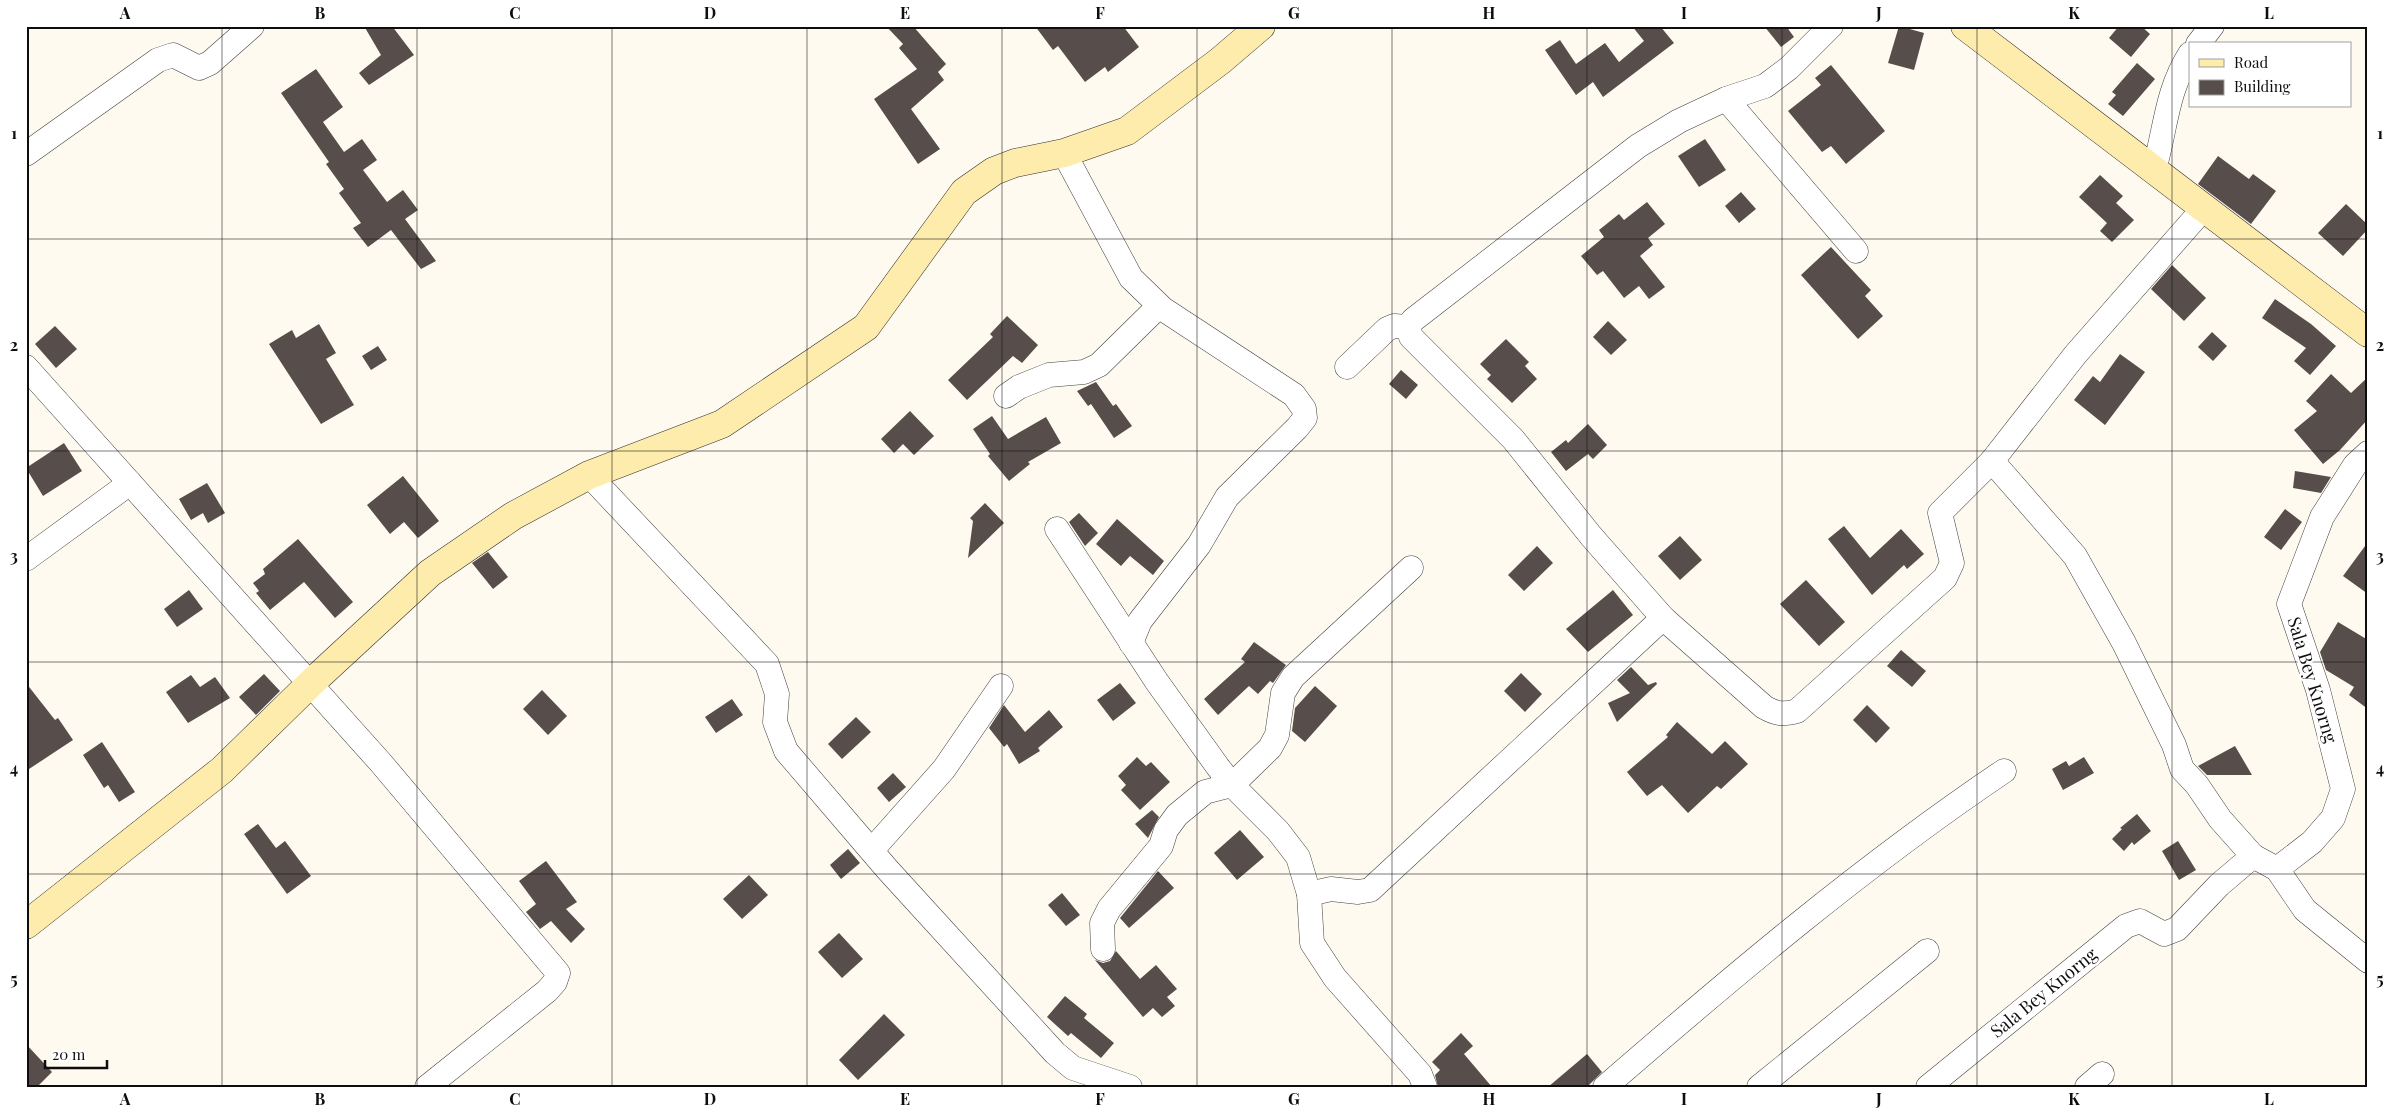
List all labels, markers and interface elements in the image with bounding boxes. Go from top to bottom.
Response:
text: A [119,2,131,23]
text: B [315,2,326,23]
text: C [509,2,521,23]
text: D [704,2,716,23]
text: E [900,2,910,23]
text: F [1095,2,1105,23]
text: G [1288,2,1300,23]
text: H [1483,2,1496,23]
text: I [1681,2,1687,23]
text: J [1875,2,1882,23]
text: K [2068,2,2080,23]
text: L [2264,2,2274,23]
legend [2189,42,2352,108]
text: Road [2234,52,2268,72]
text: Building [2234,76,2291,96]
text: 1 [11,122,17,143]
text: 1 [2377,122,2383,143]
text: 2 [10,334,18,355]
text: 2 [2376,334,2384,355]
text: 3 [10,545,18,566]
text: 3 [2376,545,2384,566]
street label: Sala Bey Knorng [2282,614,2344,746]
text: 4 [10,757,18,778]
text: 4 [2376,757,2384,778]
street label: Sala Bey Knorng [1985,941,2102,1043]
text: 5 [10,968,18,989]
text: 5 [2376,968,2384,989]
scale bar [45,1038,108,1070]
text: 20 m [52,1044,86,1064]
text: A [119,1088,131,1109]
text: B [315,1088,326,1109]
text: C [509,1088,521,1109]
text: D [704,1088,716,1109]
text: E [900,1088,910,1109]
text: F [1095,1088,1105,1109]
text: G [1288,1088,1300,1109]
text: H [1483,1088,1496,1109]
text: I [1681,1088,1687,1109]
text: J [1875,1088,1882,1109]
text: K [2068,1088,2080,1109]
text: L [2264,1088,2274,1109]

